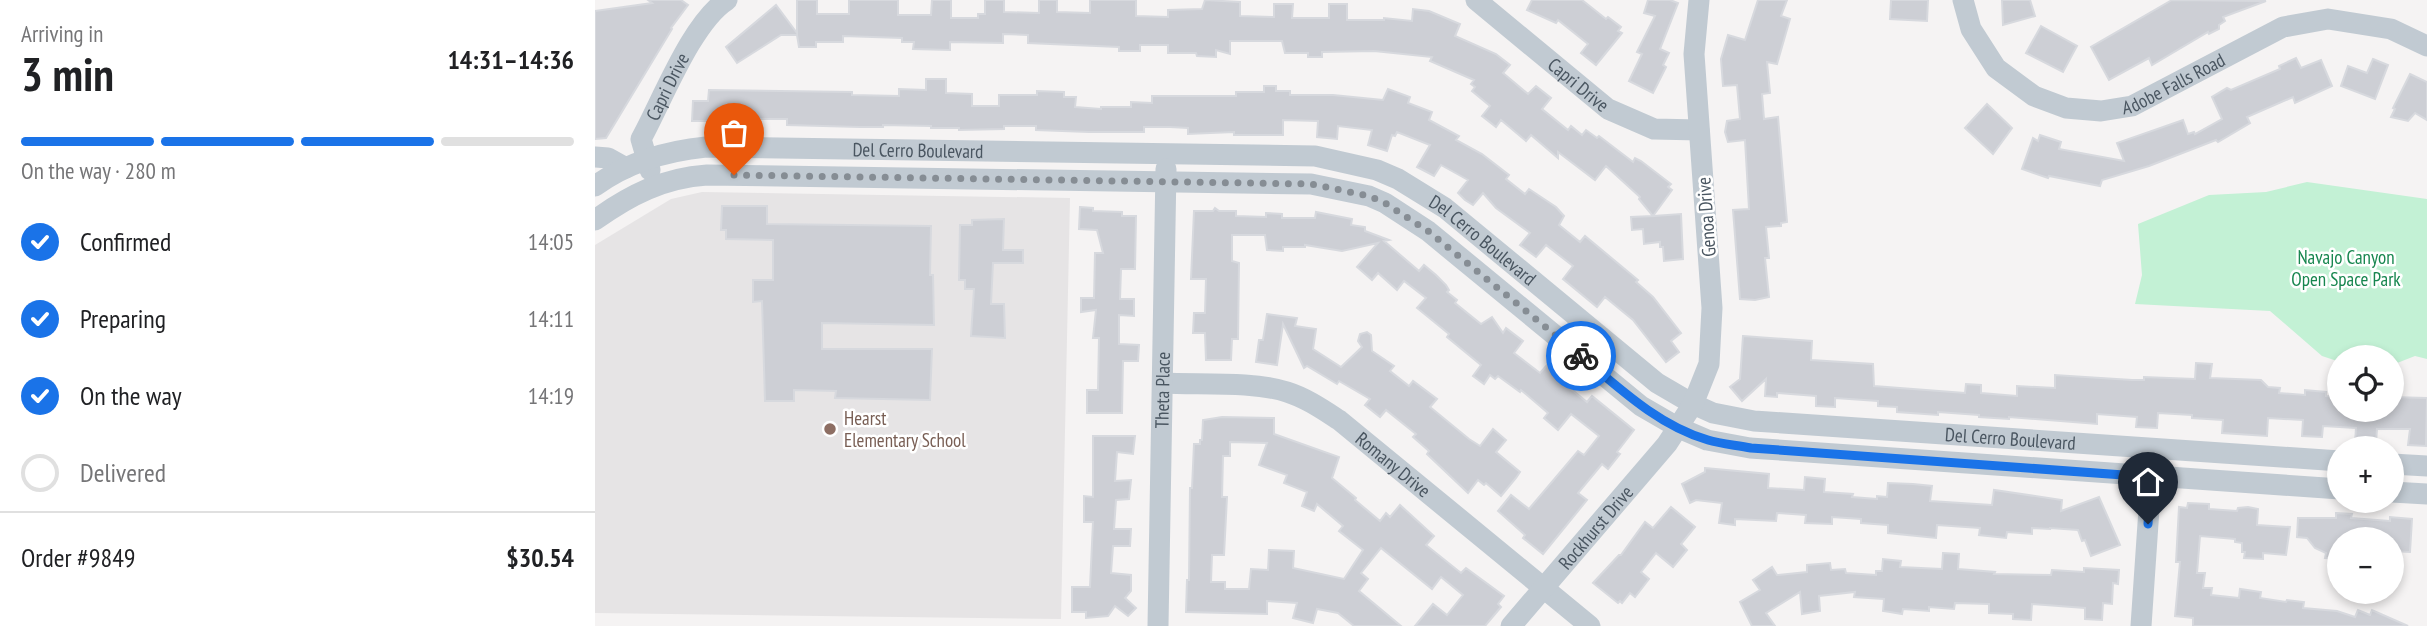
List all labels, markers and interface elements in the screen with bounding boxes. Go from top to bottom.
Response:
text: Arriving in [21,19,103,48]
text: 14:31–14:36 [447,43,574,76]
text: 3 min [21,44,114,104]
street label: Capri Drive [640,48,694,124]
street label: Adobe Falls Road [2120,48,2229,119]
street label: Capri Drive [1543,52,1614,117]
pin [704,103,764,175]
icon: bag [715,114,753,152]
street label: Del Cerro Boulevard [852,137,984,163]
text: On the way · 280 m [21,156,176,185]
street label: Genoa Drive [1691,176,1721,258]
street label: Del Cerro Boulevard [1425,189,1541,290]
icon: check [21,223,59,261]
text: Confirmed [80,225,171,258]
text: 14:05 [528,227,574,256]
park label: Navajo Canyon Open Space Park [2291,245,2401,291]
icon: check [21,300,59,338]
text: Preparing [80,302,166,335]
text: 14:11 [528,304,574,333]
courier [1546,321,1616,391]
icon: bike [1562,337,1600,375]
map controls [2327,345,2404,604]
button: locate [2327,345,2404,422]
street label: Theta Place [1149,351,1175,429]
icon: check [21,377,59,415]
text: On the way [80,379,182,412]
text: 14:19 [528,381,574,410]
place label: Hearst Elementary School [844,406,966,452]
marker: Hearst Elementary School [822,421,838,437]
street label: Del Cerro Boulevard [1944,422,2076,455]
street label: Romany Drive [1351,427,1436,502]
button: + [2327,436,2404,513]
pin [2118,452,2178,524]
text: Delivered [80,456,166,489]
icon: home [2129,463,2167,501]
street label: Rockhurst Drive [1553,480,1638,574]
button: − [2327,527,2404,604]
text: Order #9849 [21,541,136,574]
text: $30.54 [506,541,574,574]

